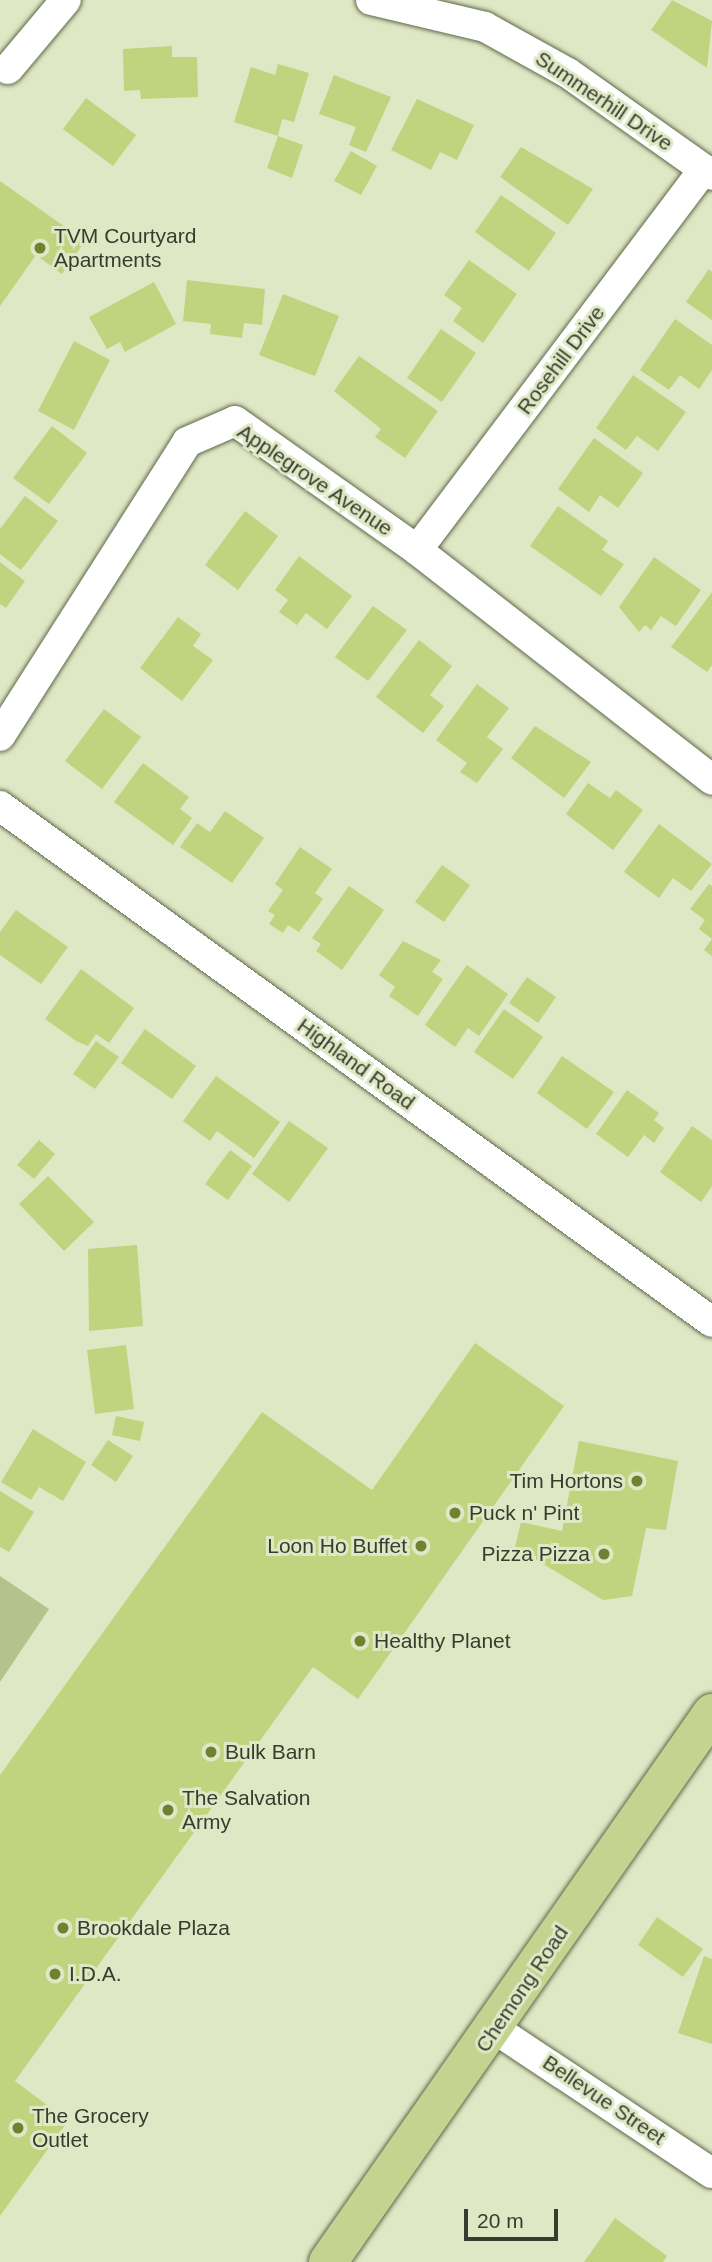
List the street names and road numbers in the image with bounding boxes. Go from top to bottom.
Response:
street label: Summerhill Drive [531,46,677,156]
street label: Rosehill Drive [512,301,610,419]
street label: Applegrove Avenue [232,418,398,542]
street label: Highland Road [292,1013,420,1115]
street label: Chemong Road [470,1921,574,2057]
street label: Bellevue Street [538,2050,670,2150]

